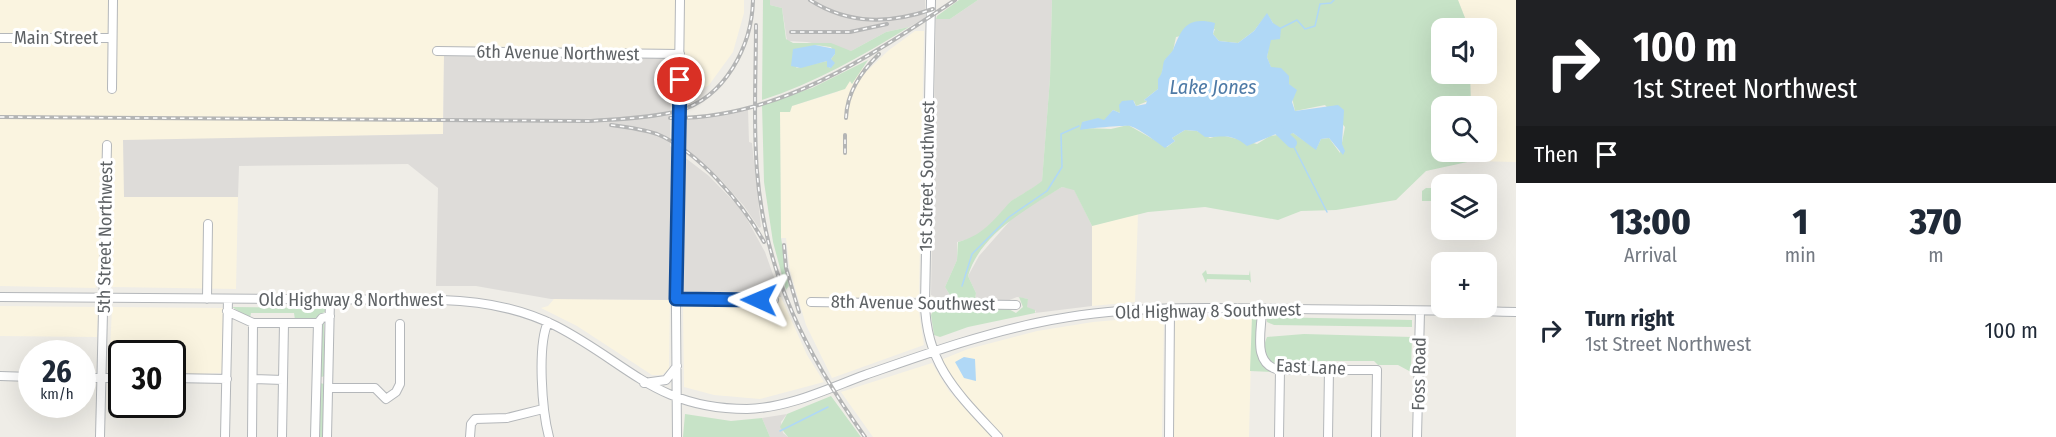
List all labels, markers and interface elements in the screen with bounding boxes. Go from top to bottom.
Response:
map controls [1431,18,1497,318]
button: sound [1431,18,1497,84]
text: 100 m [1633,22,1737,72]
icon: right [1534,24,1612,102]
street label: Main Street [14,27,98,49]
street label: 6th Avenue Northwest [476,41,640,65]
pin [654,54,705,105]
icon: arrive [663,63,696,96]
text: 1st Street Northwest [1633,73,1857,105]
water label: Lake Jones [1169,75,1257,99]
button: search [1431,96,1497,162]
street label: 1st Street Southwest [915,100,939,252]
icon: arrive [1590,138,1623,171]
text: Then [1534,141,1578,168]
street label: 5th Street Northwest [93,160,117,313]
button: layers [1431,174,1497,240]
text: 13:00 [1610,200,1691,244]
text: 1 [1793,200,1808,244]
text: 370 [1910,200,1962,244]
text: Arrival [1624,243,1677,267]
text: min [1785,243,1816,267]
text: m [1928,243,1944,267]
button: + [1431,252,1497,318]
position arrow [727,268,791,332]
street label: Old Highway 8 Northwest [258,289,444,311]
street label: 8th Avenue Southwest [831,291,995,315]
street label: Old Highway 8 Southwest [1115,298,1301,324]
text: Turn right [1585,305,1674,332]
icon: right [1534,314,1567,347]
text: 100 m [1984,317,2038,344]
text: 1st Street Northwest [1585,332,1751,356]
street label: Foss Road [1407,337,1431,411]
speed limit sign: 30 [108,340,186,418]
text: 26 [42,354,72,390]
street label: East Lane [1276,354,1347,380]
text: km/h [40,385,74,403]

